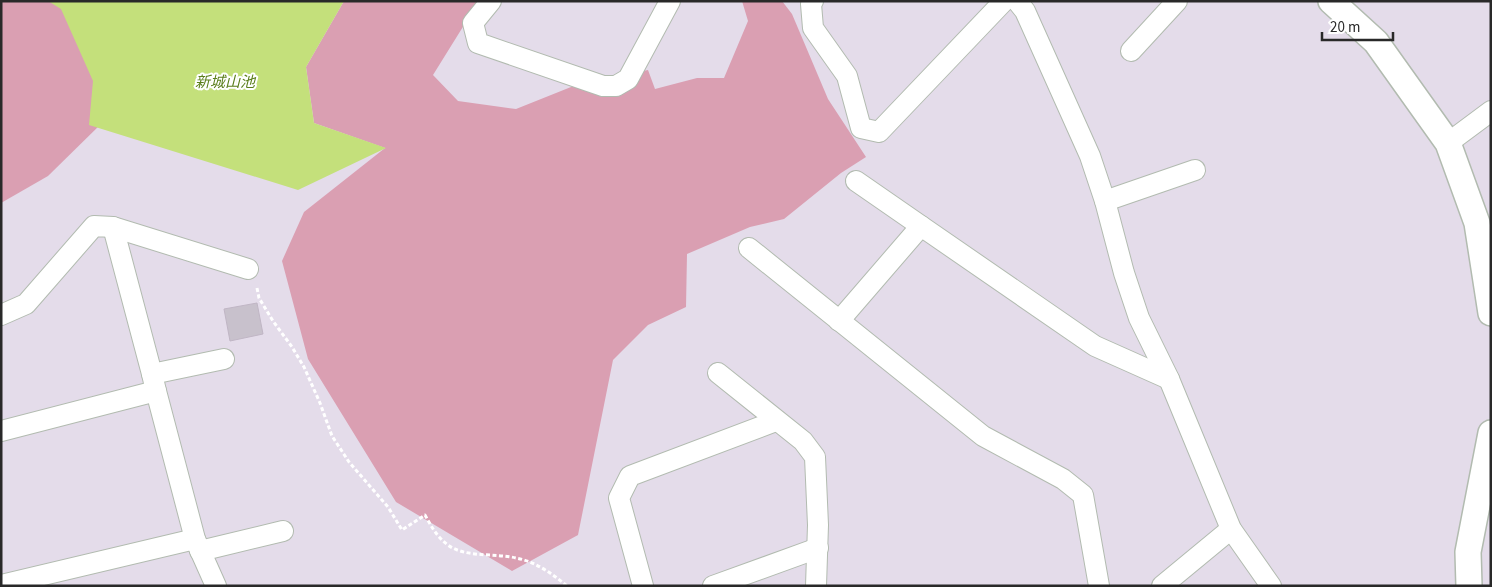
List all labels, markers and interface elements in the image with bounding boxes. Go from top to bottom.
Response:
scale bar [1322,10,1393,42]
text: 20 m [1330,17,1360,38]
water label: 新城山池 [195,72,257,93]

